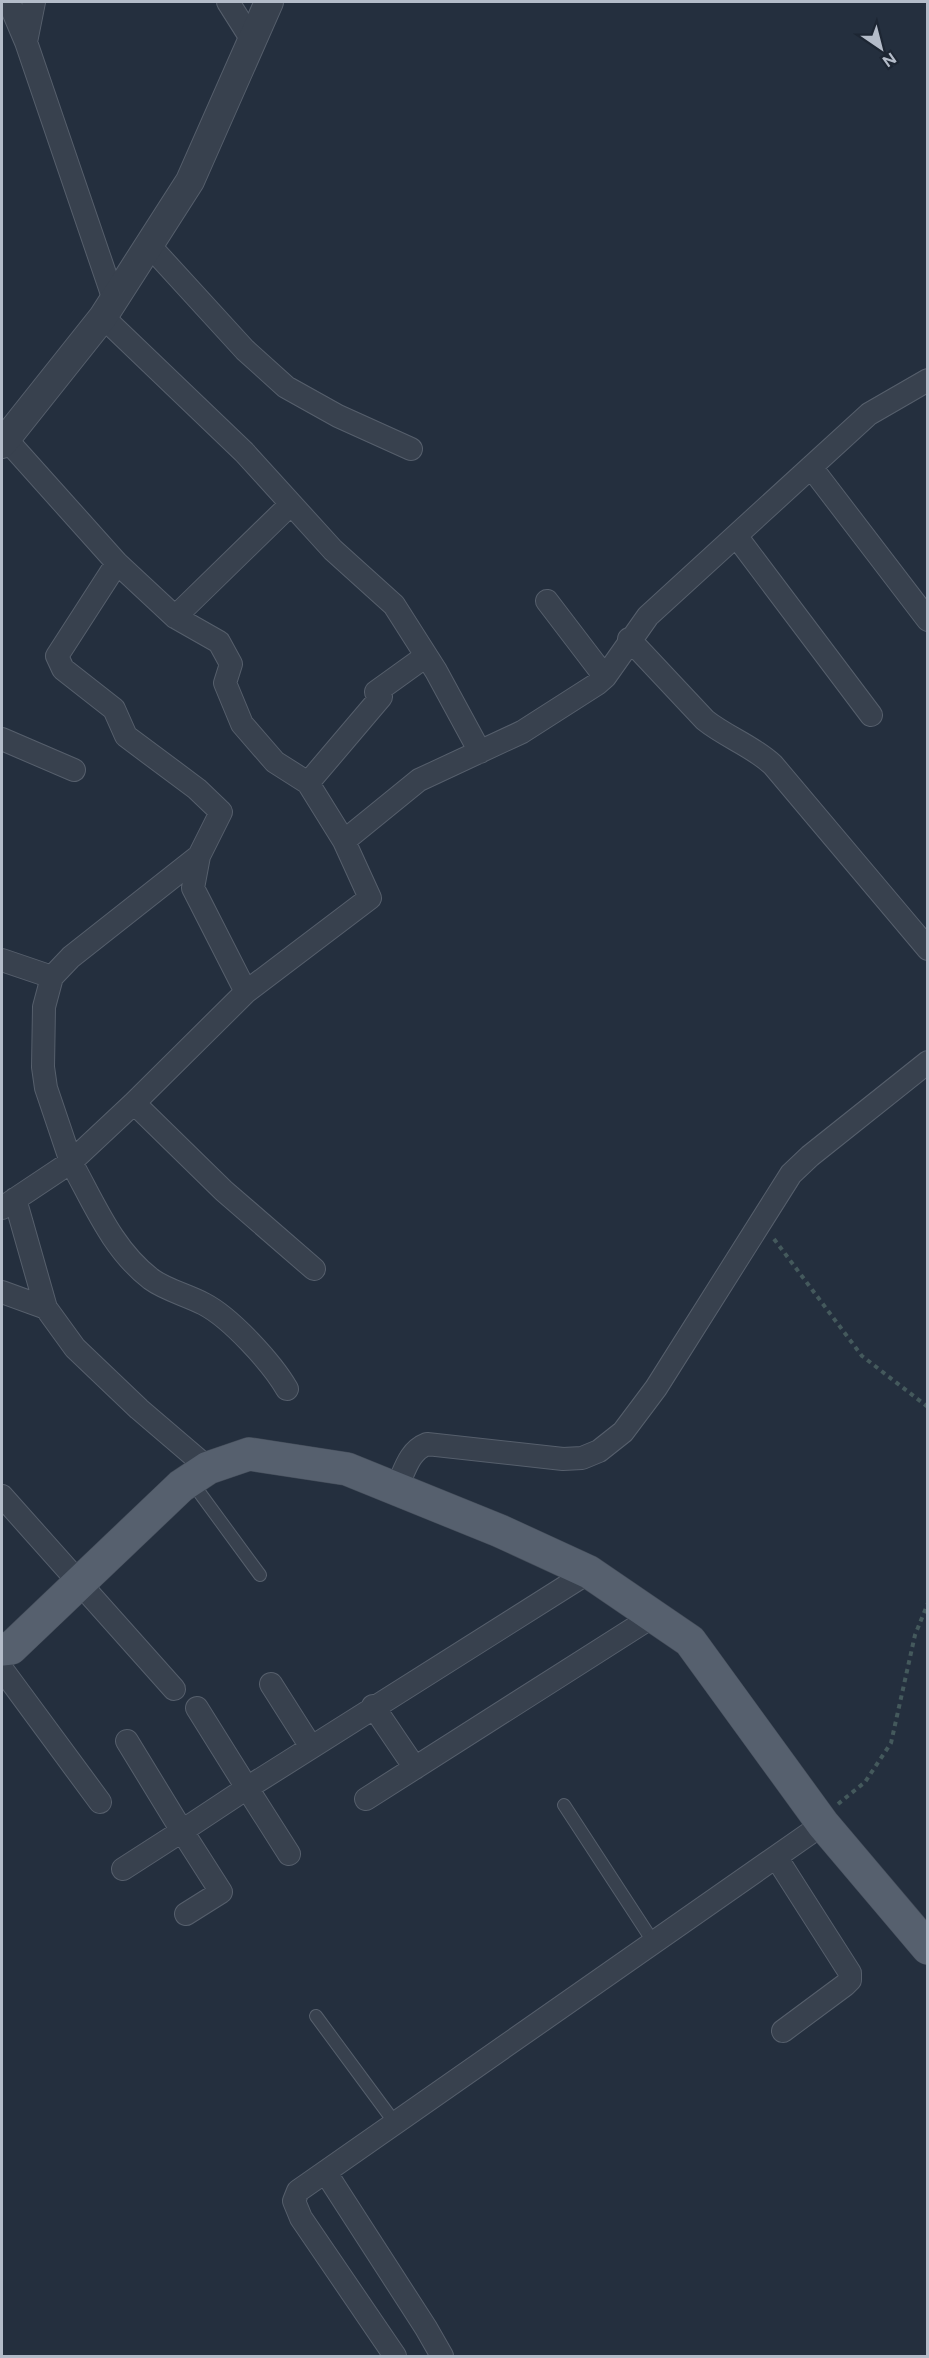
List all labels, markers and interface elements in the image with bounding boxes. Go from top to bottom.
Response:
north arrow [851,18,911,78]
text: N [879,49,900,71]

